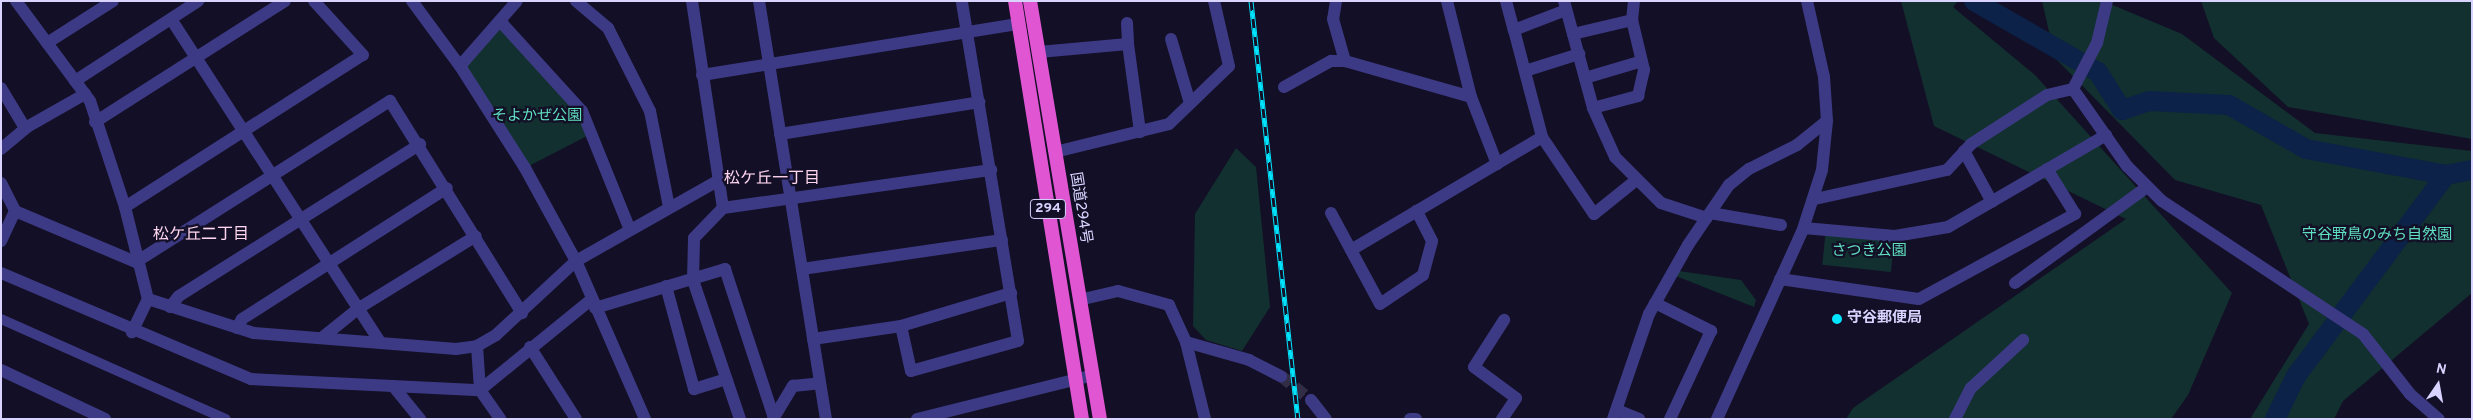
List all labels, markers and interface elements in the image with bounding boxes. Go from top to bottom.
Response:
park label: そよかぜ公園 [492,108,582,126]
district label: 松ケ丘一丁目 [724,169,820,189]
street label: 国道294号 [1065,171,1095,245]
road number: 294 [1029,198,1067,220]
district label: 松ケ丘二丁目 [153,225,249,245]
park label: 守谷野鳥のみち自然園 [2302,227,2452,245]
park label: さつき公園 [1832,243,1906,261]
place label: 守谷郵便局 [1847,310,1922,328]
marker: 守谷郵便局 [1831,313,1843,325]
north arrow [2413,360,2463,410]
text: N [2435,360,2448,379]

